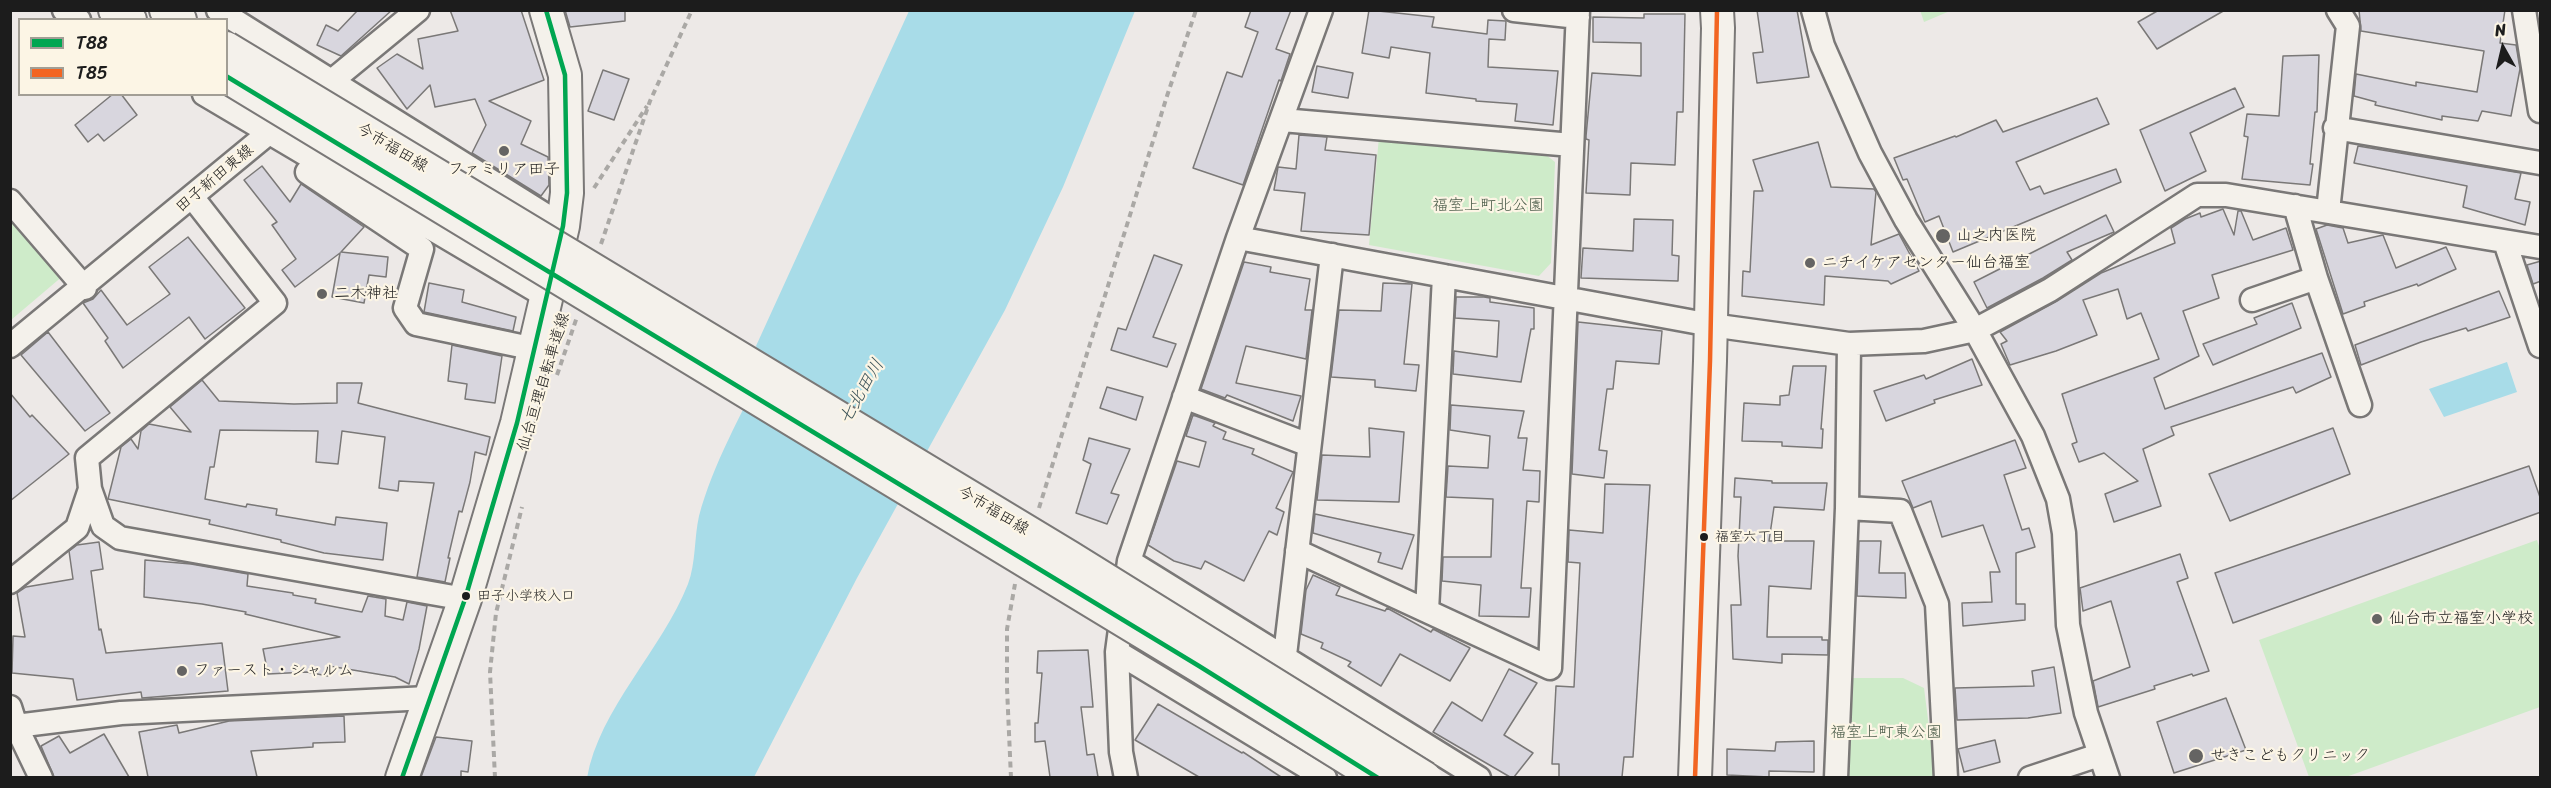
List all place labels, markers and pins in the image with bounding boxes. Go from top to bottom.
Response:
marker: ファミリア田子 [497,144,511,158]
place label: ファミリア田子 [448,160,560,180]
place label: 山之内医院 [1956,226,2036,246]
marker: 山之内医院 [1934,227,1952,245]
place label: ニチイケアセンター仙台福室 [1822,253,2030,273]
marker: ニチイケアセンター仙台福室 [1803,256,1817,270]
place label: 二木神社 [334,284,398,304]
marker: 二木神社 [315,287,329,301]
place label: 福室六丁目 [1715,529,1785,545]
marker: 福室六丁目 [1698,531,1710,543]
place label: 田子小学校入口 [477,588,575,604]
marker: 田子小学校入口 [460,590,472,602]
place label: 仙台市立福室小学校 [2389,609,2533,629]
marker: 仙台市立福室小学校 [2370,612,2384,626]
place label: ファースト・シャルム [194,661,354,681]
marker: ファースト・シャルム [175,664,189,678]
place label: せきこどもクリニック [2210,746,2370,766]
marker: せきこどもクリニック [2187,747,2205,765]

